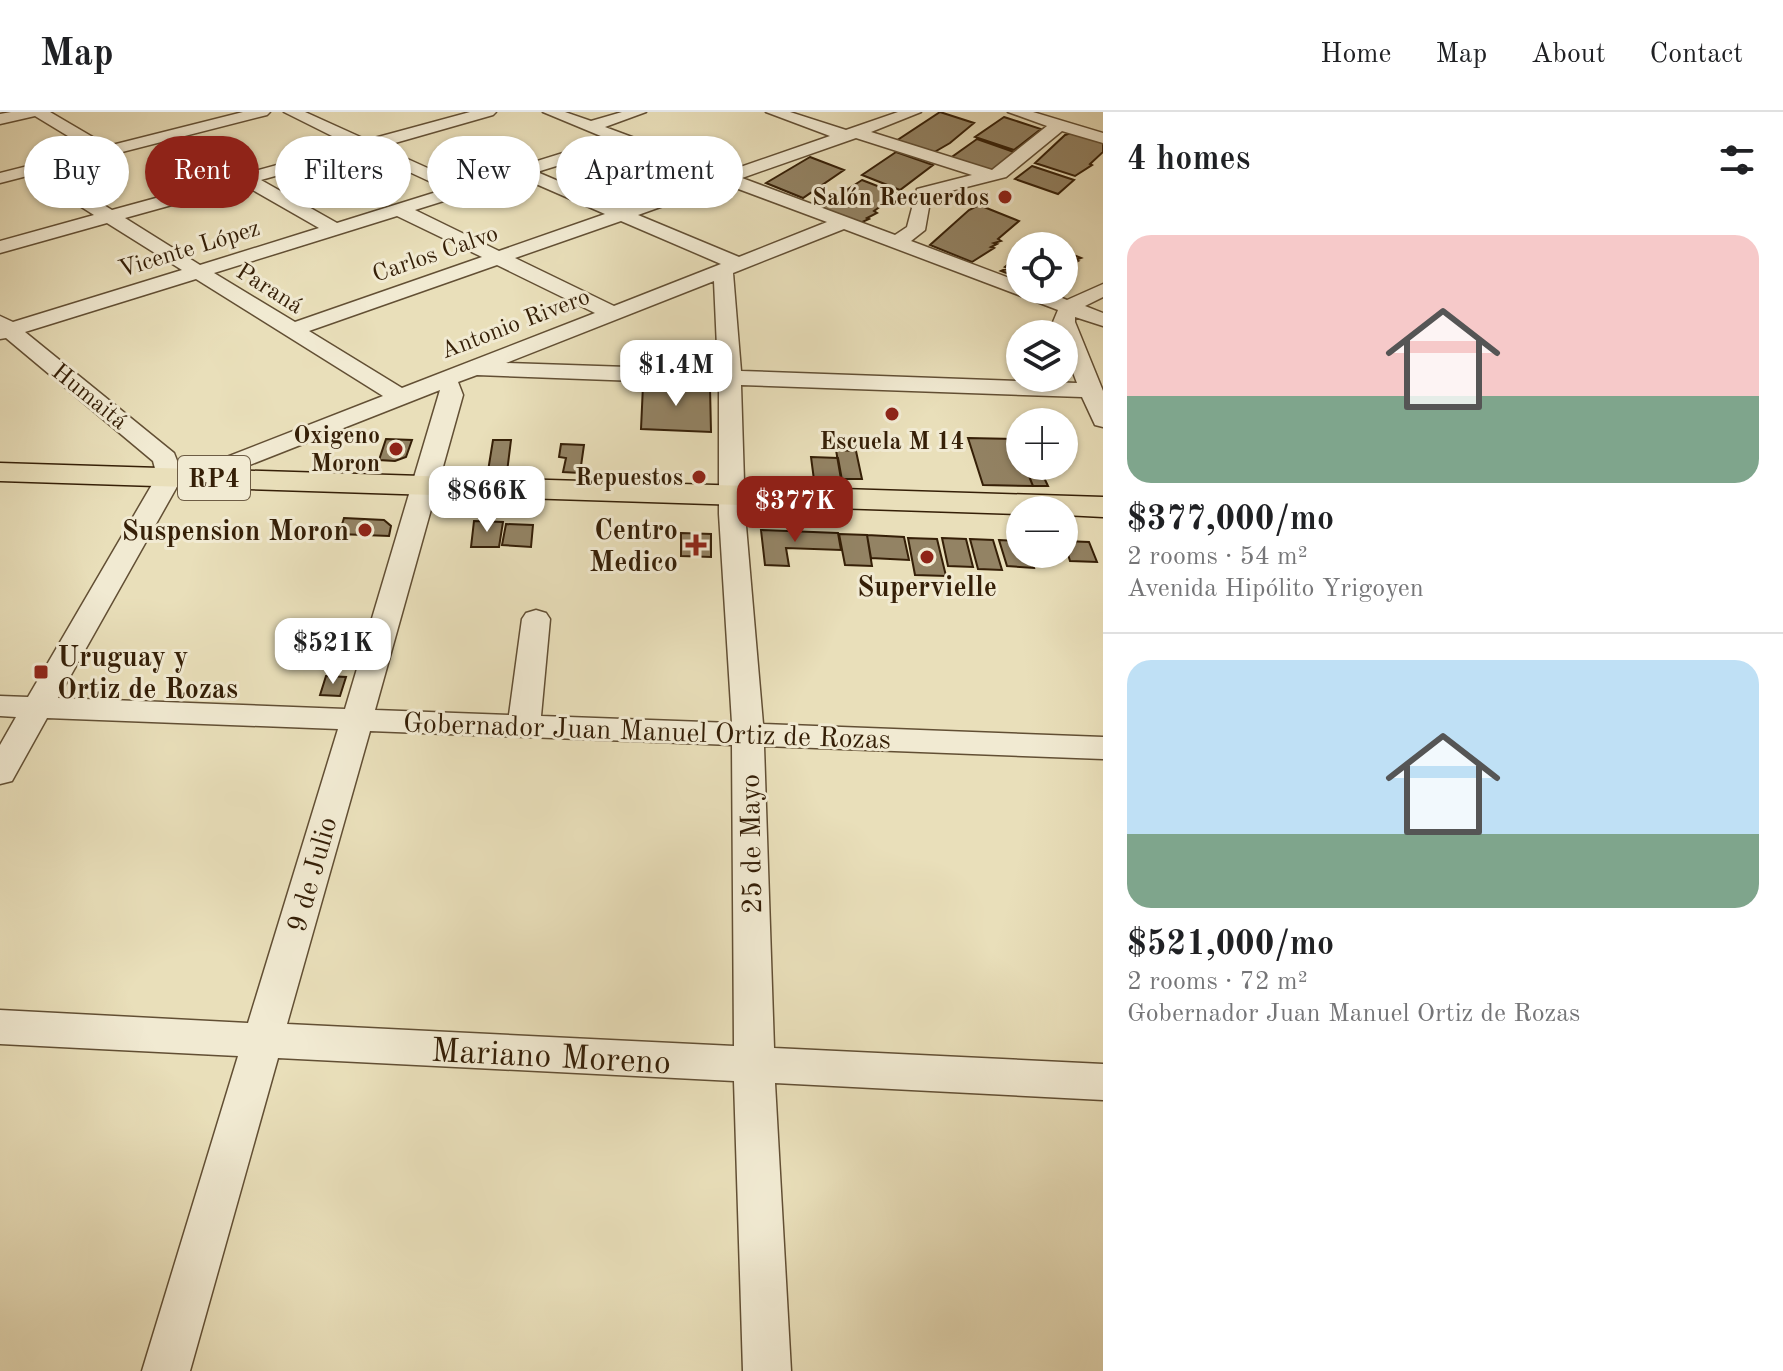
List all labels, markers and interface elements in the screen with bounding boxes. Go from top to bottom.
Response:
text: Map [40,36,114,74]
text: Home [1320,41,1391,69]
text: Map [1435,41,1487,69]
text: About [1531,41,1606,69]
text: Contact [1650,41,1743,69]
chip: Buy [24,136,129,208]
chip: Rent [145,136,259,208]
chip: Filters [275,136,411,208]
chip: New [427,136,540,208]
chip: Apartment [556,136,743,208]
icon: filters [1715,138,1759,182]
text: 4 homes [1127,143,1250,177]
place label: Salón Recuerdos [812,187,989,211]
marker: Salón Recuerdos [996,188,1014,206]
street label: Vicente López [116,217,263,283]
street label: Carlos Calvo [370,222,502,288]
map controls [1006,232,1078,568]
button: locate [1006,232,1078,304]
street label: Paraná [231,260,307,319]
street label: Antonio Rivero [438,285,594,364]
icon: home [1371,287,1515,431]
button: layers [1006,320,1078,392]
pin: $1.4M [620,340,732,408]
text: $1.4M [638,353,714,379]
street label: Humaitá [46,360,131,435]
marker: Escuela M 14 [883,405,901,423]
button: + [1006,408,1078,480]
place label: Oxigeno Moron [293,425,380,477]
place label: Escuela M 14 [820,431,964,455]
marker: Oxigeno Moron [387,440,405,458]
road number: RP4 [178,456,250,500]
pin: $866K [431,466,543,534]
place label: Repuestos [575,467,683,491]
marker: Repuestos [690,468,708,486]
pin: $377K [739,476,851,544]
text: $866K [447,479,527,505]
text: $377K [755,489,835,515]
button: − [1006,496,1078,568]
text: $377,000/mo [1127,503,1334,537]
place label: Centro Medico [589,518,678,578]
place label: Suspension Moron [121,519,349,547]
marker: Suspension Moron [356,521,374,539]
marker: Centro Medico [685,534,707,556]
text: 2 rooms · 54 m² [1127,544,1308,570]
marker: Supervielle [918,548,936,566]
place label: Supervielle [857,575,997,603]
text: Avenida Hipólito Yrigoyen [1127,576,1424,602]
pin: $521K [277,618,389,686]
text: $521K [293,631,373,657]
place label: Uruguay y Ortiz de Rozas [57,645,238,705]
marker: Uruguay y Ortiz de Rozas [32,663,50,681]
street label: Gobernador Juan Manuel Ortiz de Rozas [402,710,891,756]
icon: home [1371,712,1515,856]
street label: 25 de Mayo [738,774,768,914]
street label: 9 de Julio [284,814,344,936]
text: $521,000/mo [1127,928,1334,962]
text: 2 rooms · 72 m² [1127,969,1308,995]
text: Gobernador Juan Manuel Ortiz de Rozas [1127,1001,1580,1027]
street label: Mariano Moreno [430,1035,672,1081]

